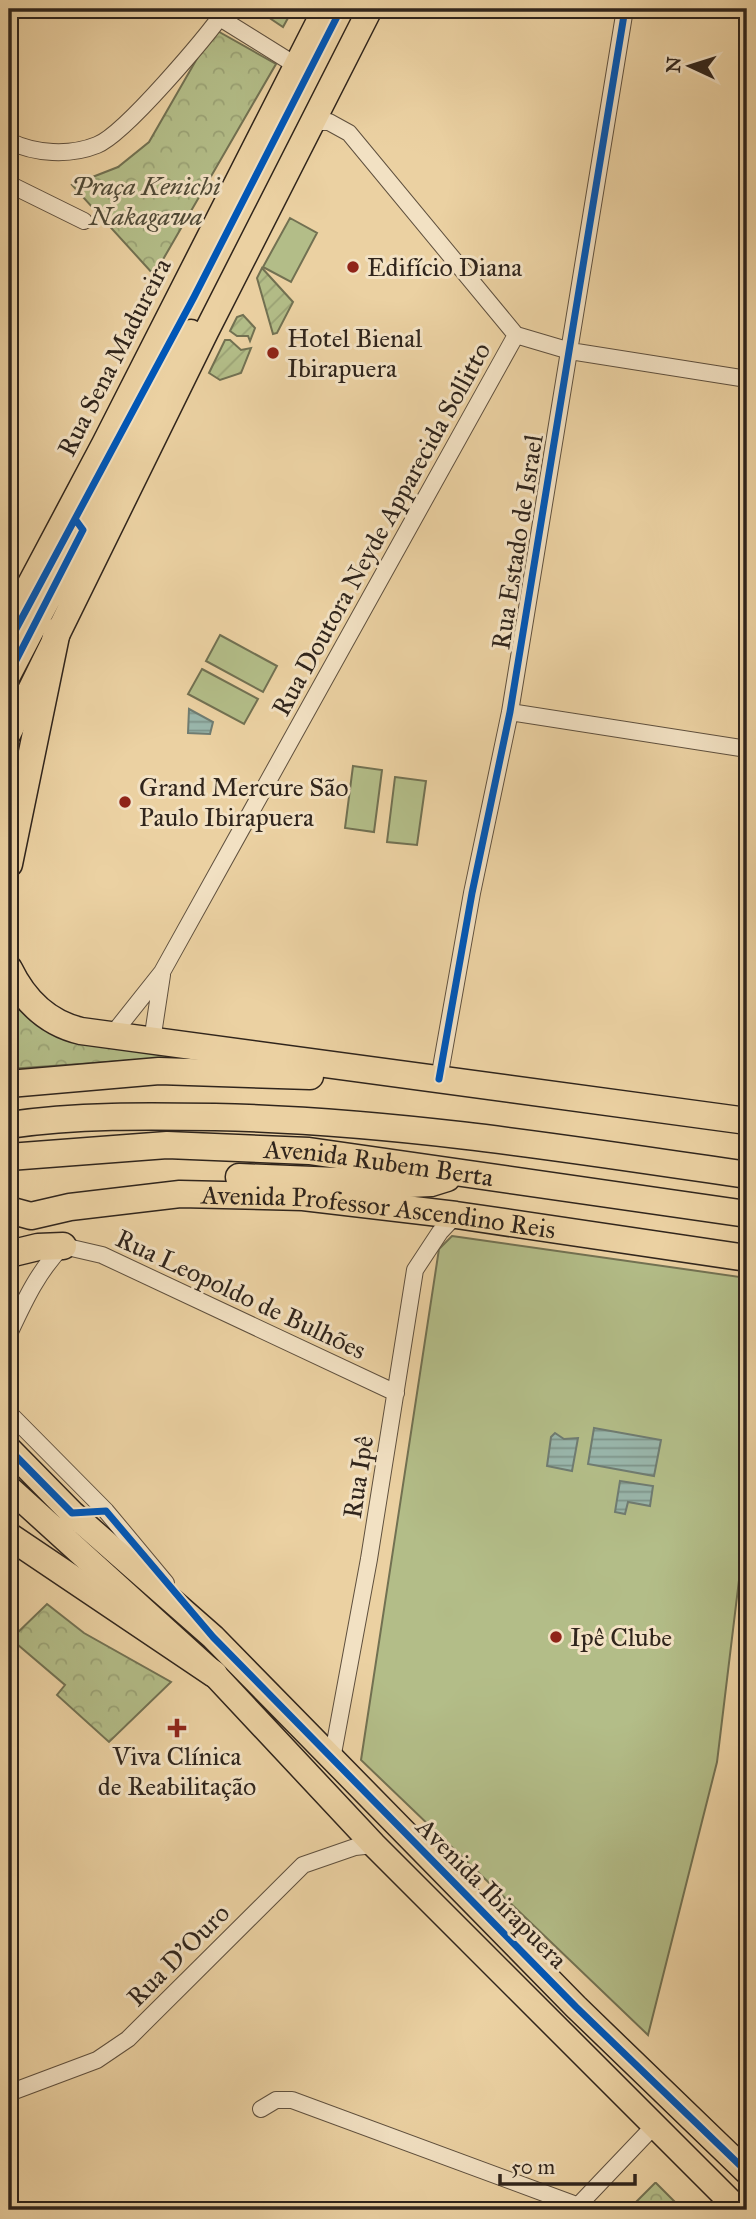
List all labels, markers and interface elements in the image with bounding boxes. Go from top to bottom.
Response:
north arrow [654,32,724,102]
text: N [662,56,686,74]
park label: Praça Kenichi Nakagawa [71,170,221,232]
place label: Edifício Diana [367,251,522,283]
street label: Rua Sena Madureira [50,253,178,461]
marker: Edifício Diana [345,259,361,275]
place label: Hotel Bienal Ibirapuera [287,322,422,384]
street label: Rua Doutora Neyde Apparecida Sollitto [265,337,497,721]
marker: Hotel Bienal Ibirapuera [265,345,281,361]
street label: Rua Estado de Israel [484,432,550,652]
place label: Grand Mercure São Paulo Ibirapuera [139,771,349,833]
marker: Grand Mercure São Paulo Ibirapuera [117,794,133,810]
street label: Avenida Rubem Berta [262,1133,495,1193]
street label: Avenida Professor Ascendino Reis [200,1178,558,1246]
street label: Rua Leopoldo de Bulhões [111,1222,371,1366]
street label: Rua Ipê [336,1433,380,1521]
place label: Ipê Clube [570,1621,672,1653]
marker: Ipê Clube [548,1629,564,1645]
marker: Viva Clínica de Reabilitação [167,1718,187,1738]
place label: Viva Clínica de Reabilitação [98,1740,256,1802]
street label: Avenida Ibirapuera [409,1810,574,1975]
street label: Rua D'Ouro [120,1897,236,2013]
scale bar [500,2142,635,2186]
text: 50 m [511,2154,556,2180]

